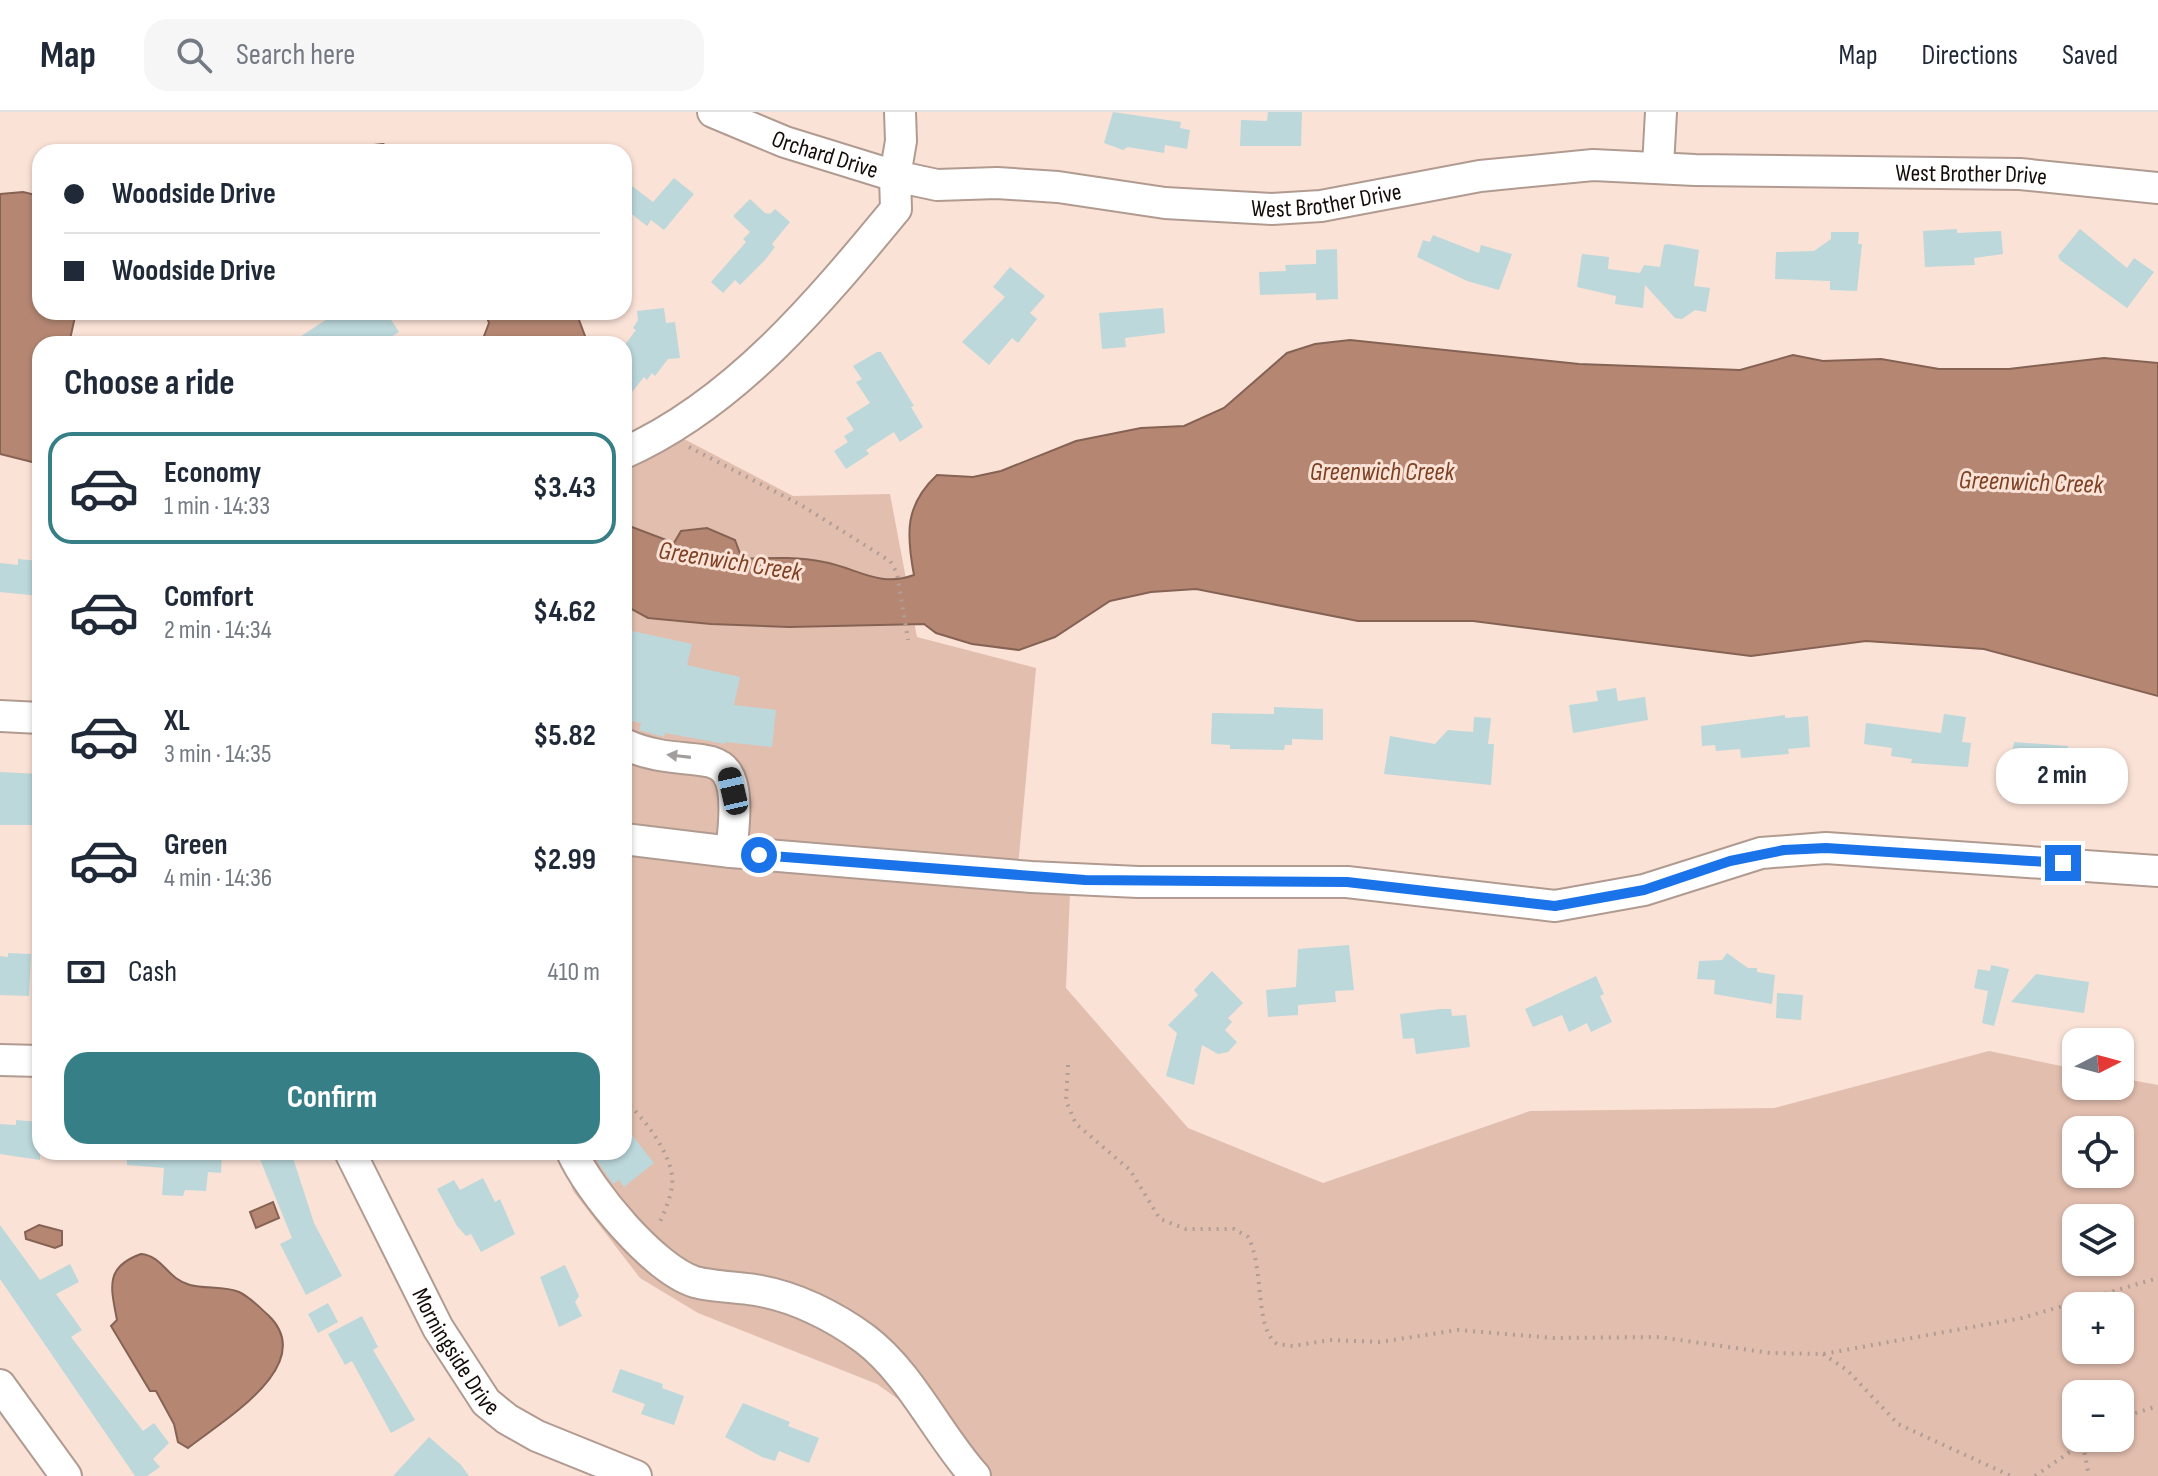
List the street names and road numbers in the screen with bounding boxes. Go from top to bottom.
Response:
street label: Orchard Drive [768,124,882,184]
street label: West Brother Drive [1895,158,2048,191]
street label: West Brother Drive [1250,177,1404,224]
street label: Morningside Drive [406,1283,505,1422]

